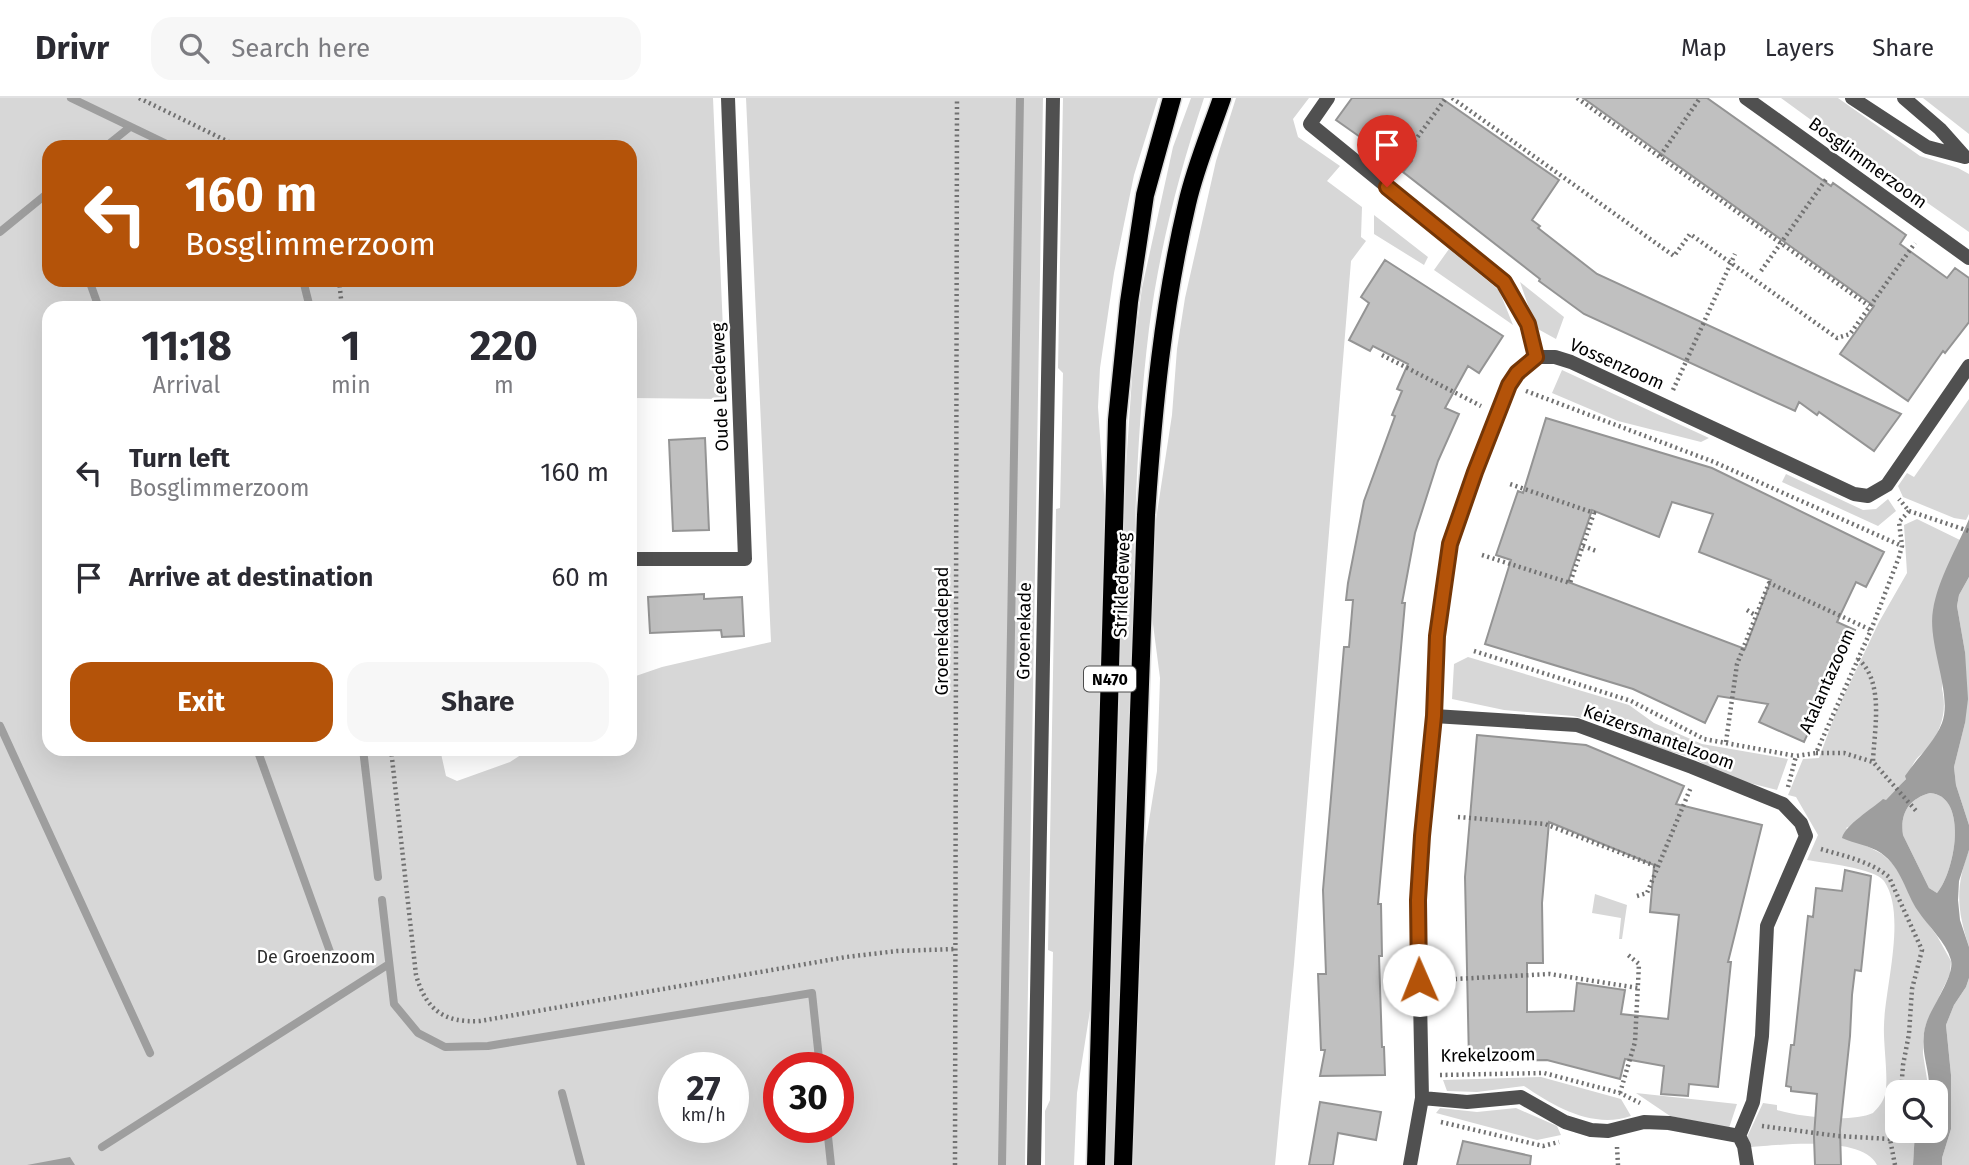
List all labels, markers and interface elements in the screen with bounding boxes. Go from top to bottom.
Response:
search box [151,17,641,80]
text: Drivr [35,28,109,68]
icon: search [175,29,213,67]
text: Search here [231,33,370,64]
text: Map [1681,34,1727,62]
text: Layers [1765,34,1834,62]
text: Share [1872,34,1934,62]
street label: Bosglimmerzoom [1804,113,1932,213]
pin [1357,115,1417,187]
icon: arrive [1368,126,1406,164]
text: 160 m [185,165,317,224]
icon: left [70,168,161,259]
text: Bosglimmerzoom [185,225,436,263]
text: 11:18 [141,321,232,371]
text: 1 [341,321,361,371]
text: 220 [470,321,538,371]
street label: Oude Leedeweg [707,321,733,452]
street label: Vossenzoom [1566,333,1668,395]
text: Arrival [153,371,220,399]
text: min [331,371,371,399]
text: m [494,371,514,399]
text: Turn left [129,443,230,474]
icon: left [70,454,108,492]
text: 160 m [540,457,609,488]
text: Bosglimmerzoom [129,474,309,502]
street label: Strikledeweg [1109,531,1135,638]
icon: arrive [70,559,108,597]
text: Arrive at destination [129,562,373,593]
text: 60 m [551,562,609,593]
street label: Groenekadepad [931,567,953,695]
street label: Groenekade [1012,582,1036,680]
street label: Atalantazoom [1794,625,1860,737]
button: Exit [70,662,333,742]
button: Share [347,662,609,742]
road number: N470 [1084,666,1136,692]
street label: Keizersmantelzoom [1580,699,1738,775]
position arrow [1382,943,1456,1017]
park label: De Groenzoom [257,946,376,968]
street label: Krekelzoom [1440,1043,1536,1067]
speed limit sign: 30 [763,1052,854,1143]
text: 27 [686,1067,721,1109]
map controls [1885,1080,1948,1143]
button: search [1885,1080,1948,1143]
text: km/h [681,1104,726,1126]

